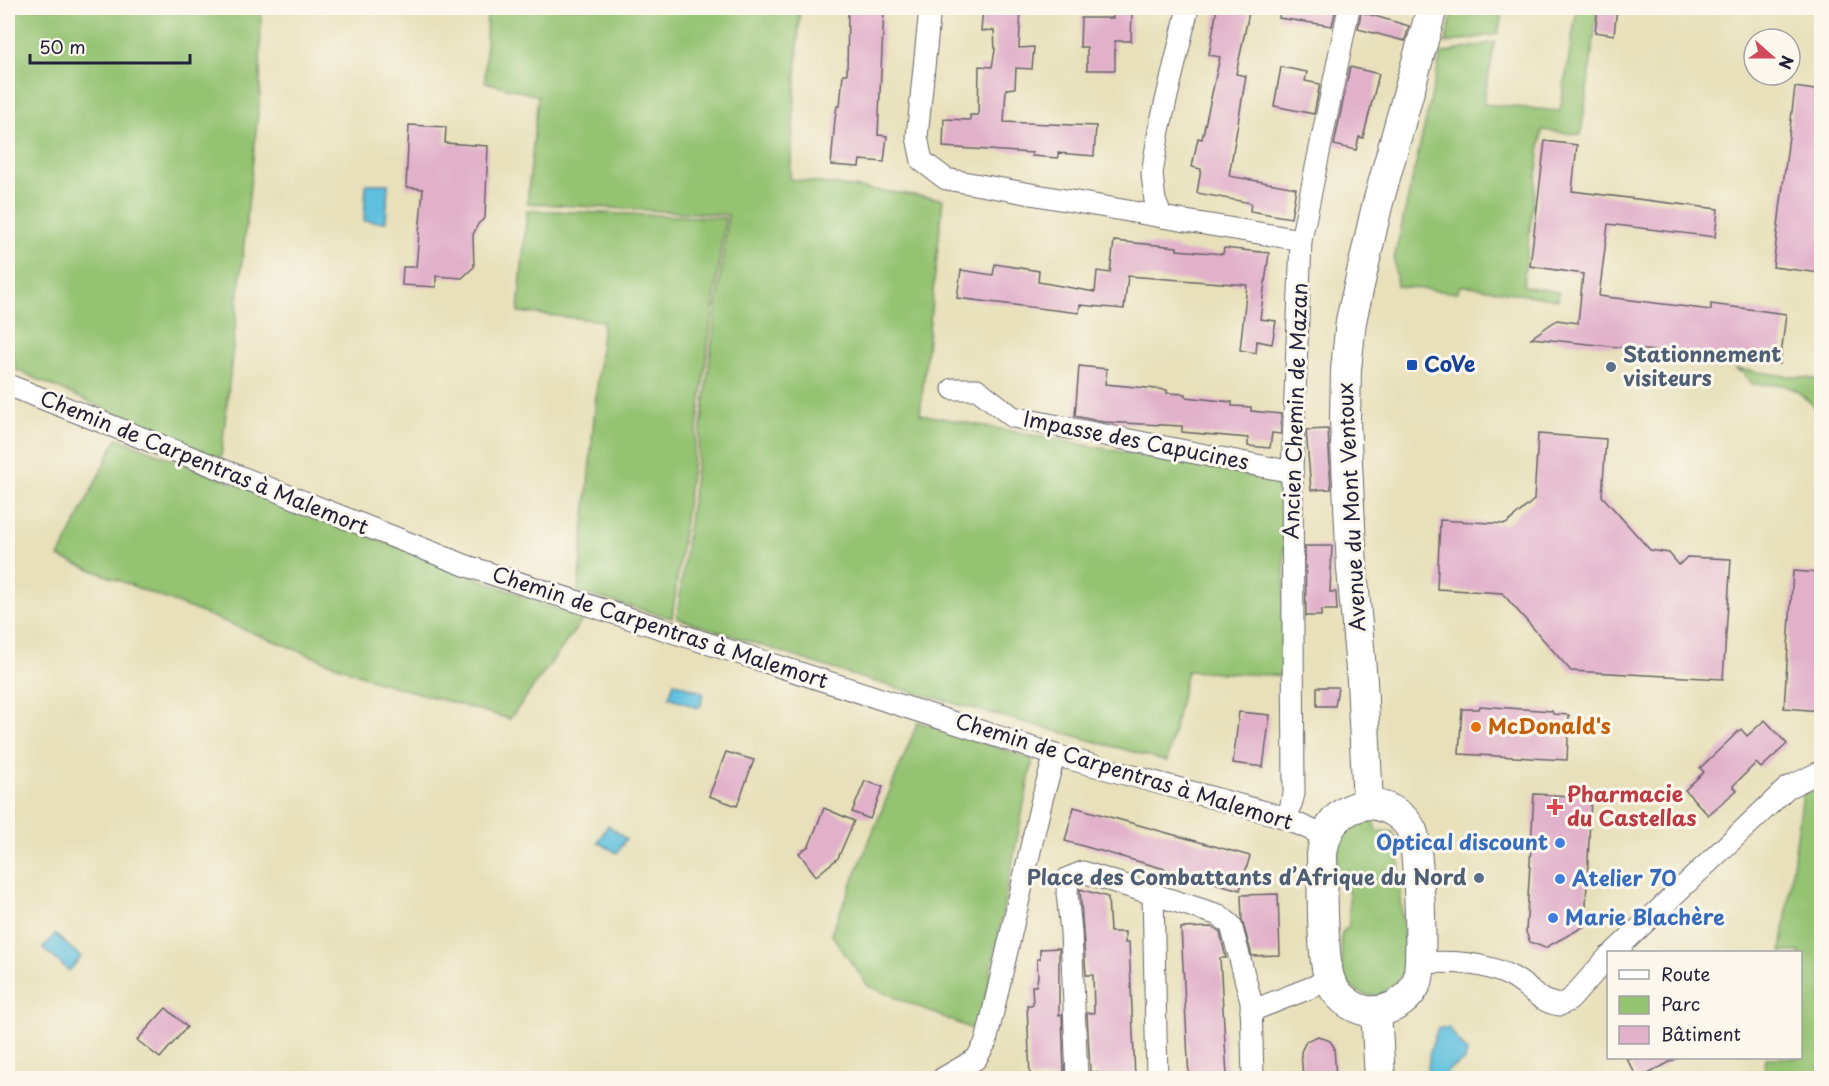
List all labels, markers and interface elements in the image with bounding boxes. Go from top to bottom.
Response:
scale bar [30,27,190,65]
north arrow [1742,27,1802,87]
text: 50 m [39,33,86,60]
text: N [1773,53,1800,73]
street label: Ancien Chemin de Mazan [1274,282,1314,540]
place label: Stationnement visiteurs [1623,337,1781,393]
place label: CoVe [1424,347,1475,379]
marker: CoVe [1405,358,1419,372]
marker: Stationnement visiteurs [1604,360,1618,374]
street label: Chemin de Carpentras à Malemort [36,380,374,542]
street label: Avenue du Mont Ventoux [1327,382,1373,632]
street label: Impasse des Capucines [1021,401,1252,477]
street label: Chemin de Carpentras à Malemort [489,557,833,696]
street label: Chemin de Carpentras à Malemort [952,703,1297,837]
place label: McDonald's [1488,709,1611,741]
marker: McDonald's [1469,720,1483,734]
place label: Pharmacie du Castellas [1567,777,1697,833]
marker: Pharmacie du Castellas [1548,800,1562,814]
place label: Optical discount [1376,825,1548,857]
marker: Optical discount [1553,836,1567,850]
place label: Place des Combattants d’Afrique du Nord [1027,860,1467,892]
place label: Atelier 70 [1572,861,1677,893]
marker: Place des Combattants d’Afrique du Nord [1472,871,1486,885]
marker: Atelier 70 [1553,872,1567,886]
place label: Marie Blachère [1565,900,1725,932]
marker: Marie Blachère [1546,911,1560,925]
legend [1607,951,1802,1059]
text: Route [1661,960,1711,987]
text: Parc [1661,990,1700,1017]
text: Bâtiment [1661,1020,1741,1047]

